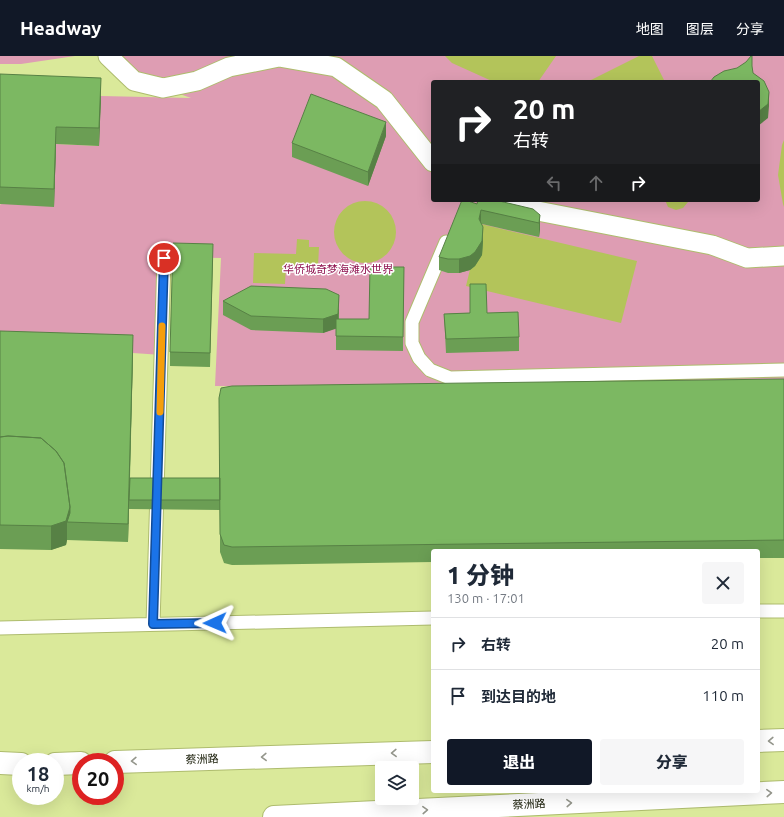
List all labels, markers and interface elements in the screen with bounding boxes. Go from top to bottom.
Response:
text: Headway [20,17,101,39]
text: 地图 [636,21,664,37]
text: 图层 [686,21,714,37]
text: 分享 [736,21,764,37]
text: 20 m [513,93,575,124]
icon: right [447,96,499,148]
text: 右转 [513,130,549,150]
icon: left [543,172,565,194]
icon: ahead [585,172,607,194]
icon: right [627,172,649,194]
pin [147,241,181,275]
icon: arrive [153,247,175,269]
park label: 华侨城奇梦海滩水世界 [283,263,394,275]
text: 1 分钟 [447,562,514,589]
button: close [702,562,744,604]
text: 130 m · 17:01 [447,591,525,605]
position arrow [194,602,236,644]
icon: right [447,633,469,655]
text: 20 m [711,635,744,652]
text: 右转 [481,636,511,653]
icon: arrive [447,685,469,707]
text: 110 m [702,687,744,704]
text: 到达目的地 [481,688,556,705]
one-way arrow [768,737,774,745]
button: 退出 [447,739,592,785]
button: 分享 [600,739,744,785]
one-way arrow [391,749,397,757]
street label: 蔡洲路 [185,752,219,766]
speed limit sign: 20 [72,753,124,805]
one-way arrow [261,753,267,761]
one-way arrow [131,757,137,766]
map controls [375,761,419,805]
button: layers [375,761,419,805]
text: 18 [27,762,49,785]
text: km/h [26,783,50,794]
one-way arrow [766,788,772,797]
street label: 蔡洲路 [512,797,546,811]
one-way arrow [566,798,572,807]
one-way arrow [422,805,428,814]

